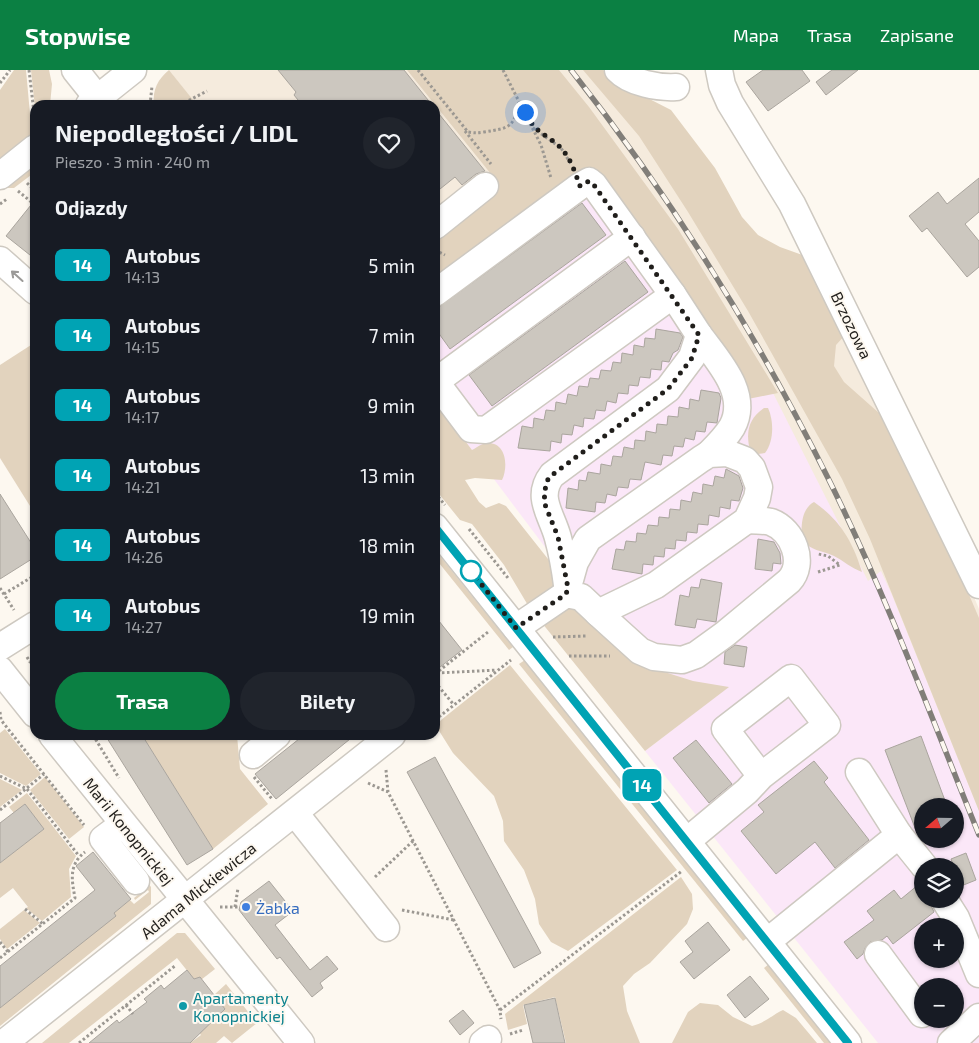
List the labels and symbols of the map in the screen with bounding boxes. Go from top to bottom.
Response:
your location [513,100,538,125]
one-way arrow [11,270,24,281]
street label: Brzozowa [828,288,876,362]
unlabelled marker [460,560,482,582]
line badge: 14 [620,769,664,801]
street label: Marii Konopnickiej [79,774,178,889]
north arrow [914,798,964,848]
street label: Adama Mickiewicza [137,838,259,942]
place label: Żabka [256,898,300,917]
marker: Żabka [240,901,252,913]
place label: Apartamenty Konopnickiej [193,988,289,1026]
marker: Apartamenty Konopnickiej [177,1000,189,1012]

